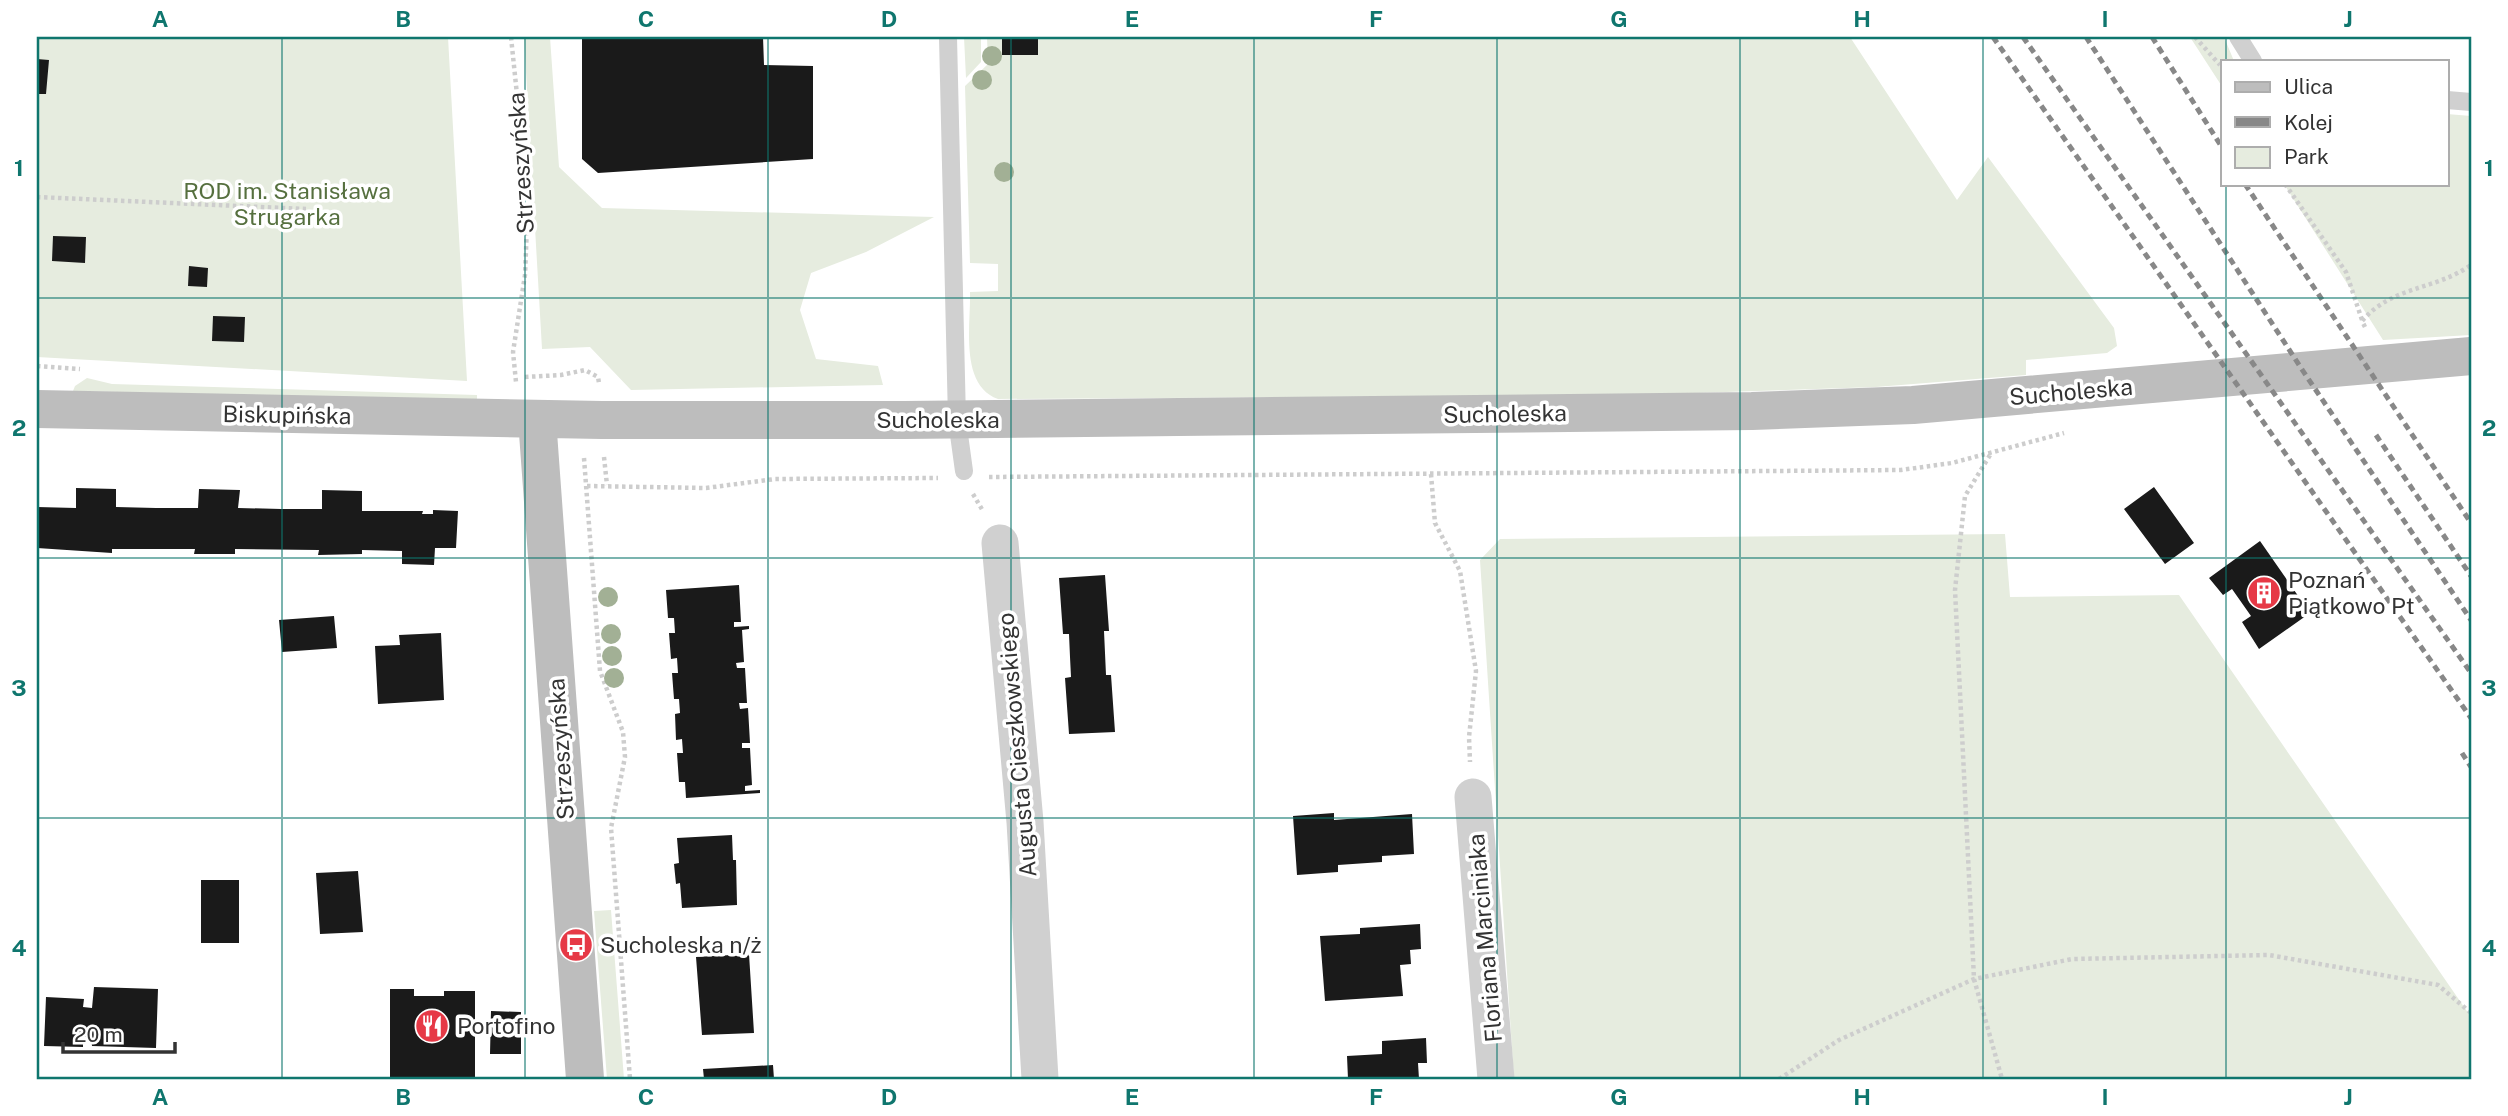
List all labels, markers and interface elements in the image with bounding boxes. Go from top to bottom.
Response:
text: A [152,5,169,32]
text: B [395,5,411,32]
text: C [638,5,654,32]
text: D [881,5,897,32]
text: E [1125,5,1139,32]
text: F [1369,5,1383,32]
text: G [1610,5,1628,32]
text: H [1853,5,1871,32]
text: I [2101,5,2109,32]
text: J [2343,5,2353,32]
legend [2221,60,2448,186]
text: Ulica [2284,74,2333,99]
street label: Strzeszyńska [502,91,539,235]
text: Kolej [2284,110,2333,135]
text: Park [2284,144,2329,169]
text: 1 [14,154,24,181]
text: 1 [2484,154,2494,181]
park label: ROD im. Stanisława Strugarka [183,177,391,230]
street label: Sucholeska [2008,373,2134,410]
street label: Sucholeska [1443,399,1567,428]
street label: Biskupińska [223,400,352,429]
street label: Sucholeska [876,406,1000,433]
text: 2 [12,414,26,441]
text: 2 [2482,414,2496,441]
place label: Poznań Piątkowo Pt [2288,566,2415,619]
building icon: Poznań Piątkowo Pt [2245,574,2283,612]
street label: Augusta Cieszkowskiego [991,612,1042,878]
text: 3 [11,674,27,701]
text: 3 [2481,674,2497,701]
street label: Strzeszyńska [542,677,579,821]
street label: Floriana Marciniaka [1462,833,1507,1043]
bus stop icon: Sucholeska n/ż [557,926,595,964]
place label: Sucholeska n/ż [600,931,762,958]
text: 4 [11,934,27,961]
text: 4 [2481,934,2497,961]
restaurant icon: Portofino [413,1007,451,1045]
scale bar [63,1011,175,1055]
place label: Portofino [457,1012,555,1039]
text: 20 m [74,1022,123,1047]
text: A [152,1083,169,1110]
text: B [395,1083,411,1110]
text: C [638,1083,654,1110]
text: D [881,1083,897,1110]
text: E [1125,1083,1139,1110]
text: F [1369,1083,1383,1110]
text: G [1610,1083,1628,1110]
text: H [1853,1083,1871,1110]
text: I [2101,1083,2109,1110]
text: J [2343,1083,2353,1110]

